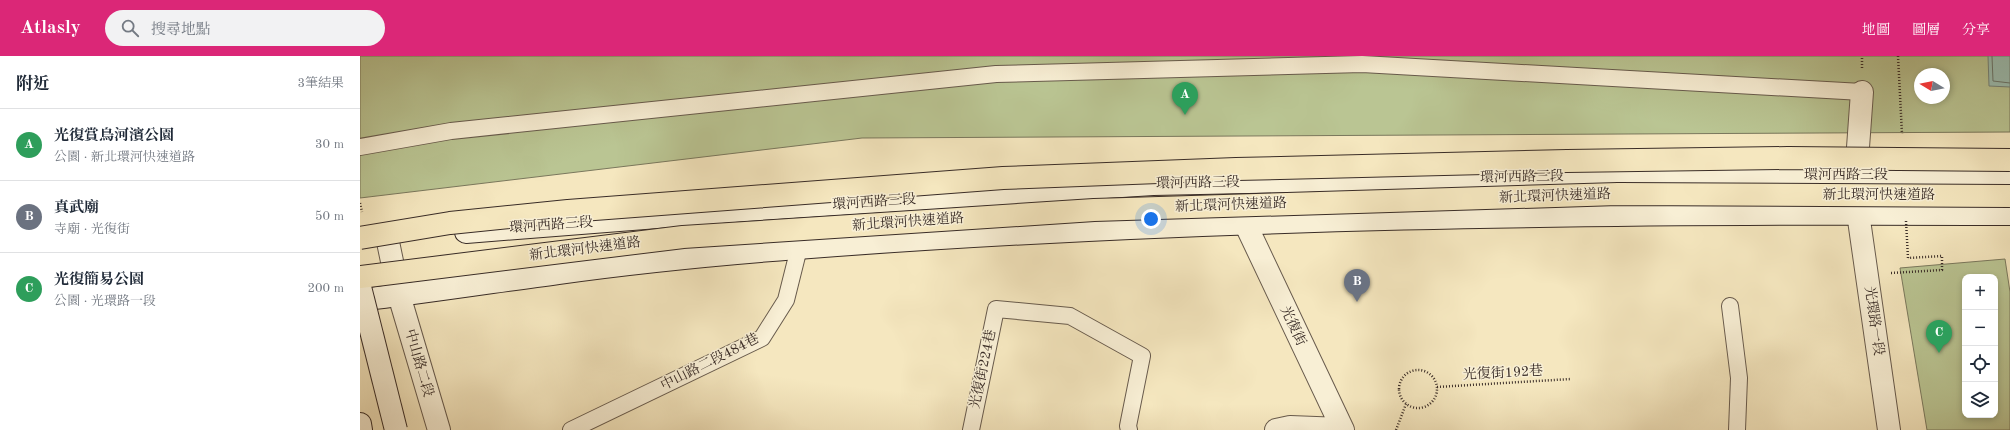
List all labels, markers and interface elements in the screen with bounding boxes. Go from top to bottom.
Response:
search box [105,10,385,46]
icon: search [119,17,141,39]
text: Atlasly [20,19,81,38]
text: 搜尋地點 [151,23,211,38]
text: 地圖 [1862,23,1890,37]
text: 圖層 [1912,23,1940,37]
text: 分享 [1962,23,1990,37]
north arrow [1914,68,1950,104]
text: 附近 [16,76,50,93]
text: 3筆結果 [297,77,344,90]
pin: A [1172,82,1198,115]
text: 光復賞鳥河濱公園 [54,129,174,144]
text: A [24,138,34,151]
text: 30 m [315,138,344,151]
text: 公園 · 新北環河快速道路 [54,151,195,164]
street label: 環河西路三段 [1804,167,1888,182]
street label: 環河西路三段 [1480,168,1564,185]
street label: 環河西路三段 [1156,174,1240,191]
street label: 新北環河快速道路 [1499,186,1611,205]
street label: 新北環河快速道路 [1823,187,1935,202]
street label: 環河西路三段 [832,191,916,212]
street label: 新北環河快速道路 [1175,195,1287,214]
text: 真武廟 [54,201,99,216]
your location [1141,209,1161,229]
text: B [24,210,34,223]
text: 50 m [315,210,344,223]
street label: 新北環河快速道路 [852,210,964,233]
street label: 環河西路三段 [509,214,593,235]
text: 寺廟 · 光復街 [54,223,130,236]
street label: 新北環河快速道路 [528,234,641,263]
pin: B [1344,269,1370,302]
text: 光復簡易公園 [54,273,144,288]
map controls [1962,274,1998,418]
button: + [1962,274,1998,310]
text: C [25,282,33,295]
text: 200 m [307,282,344,295]
street label: 光環路一段 [1862,285,1887,357]
text: 公園 · 光環路一段 [54,295,156,308]
street label: 光復街 [1278,304,1309,348]
button: − [1962,310,1998,346]
pin: C [1926,320,1952,353]
street label: 中山路二段 [403,327,436,399]
street label: 光復街224巷 [967,328,998,410]
street label: 中山路二段484巷 [658,330,761,393]
button: locate [1962,346,1998,382]
street label: 光復街192巷 [1462,363,1543,382]
button: layers [1962,382,1998,418]

